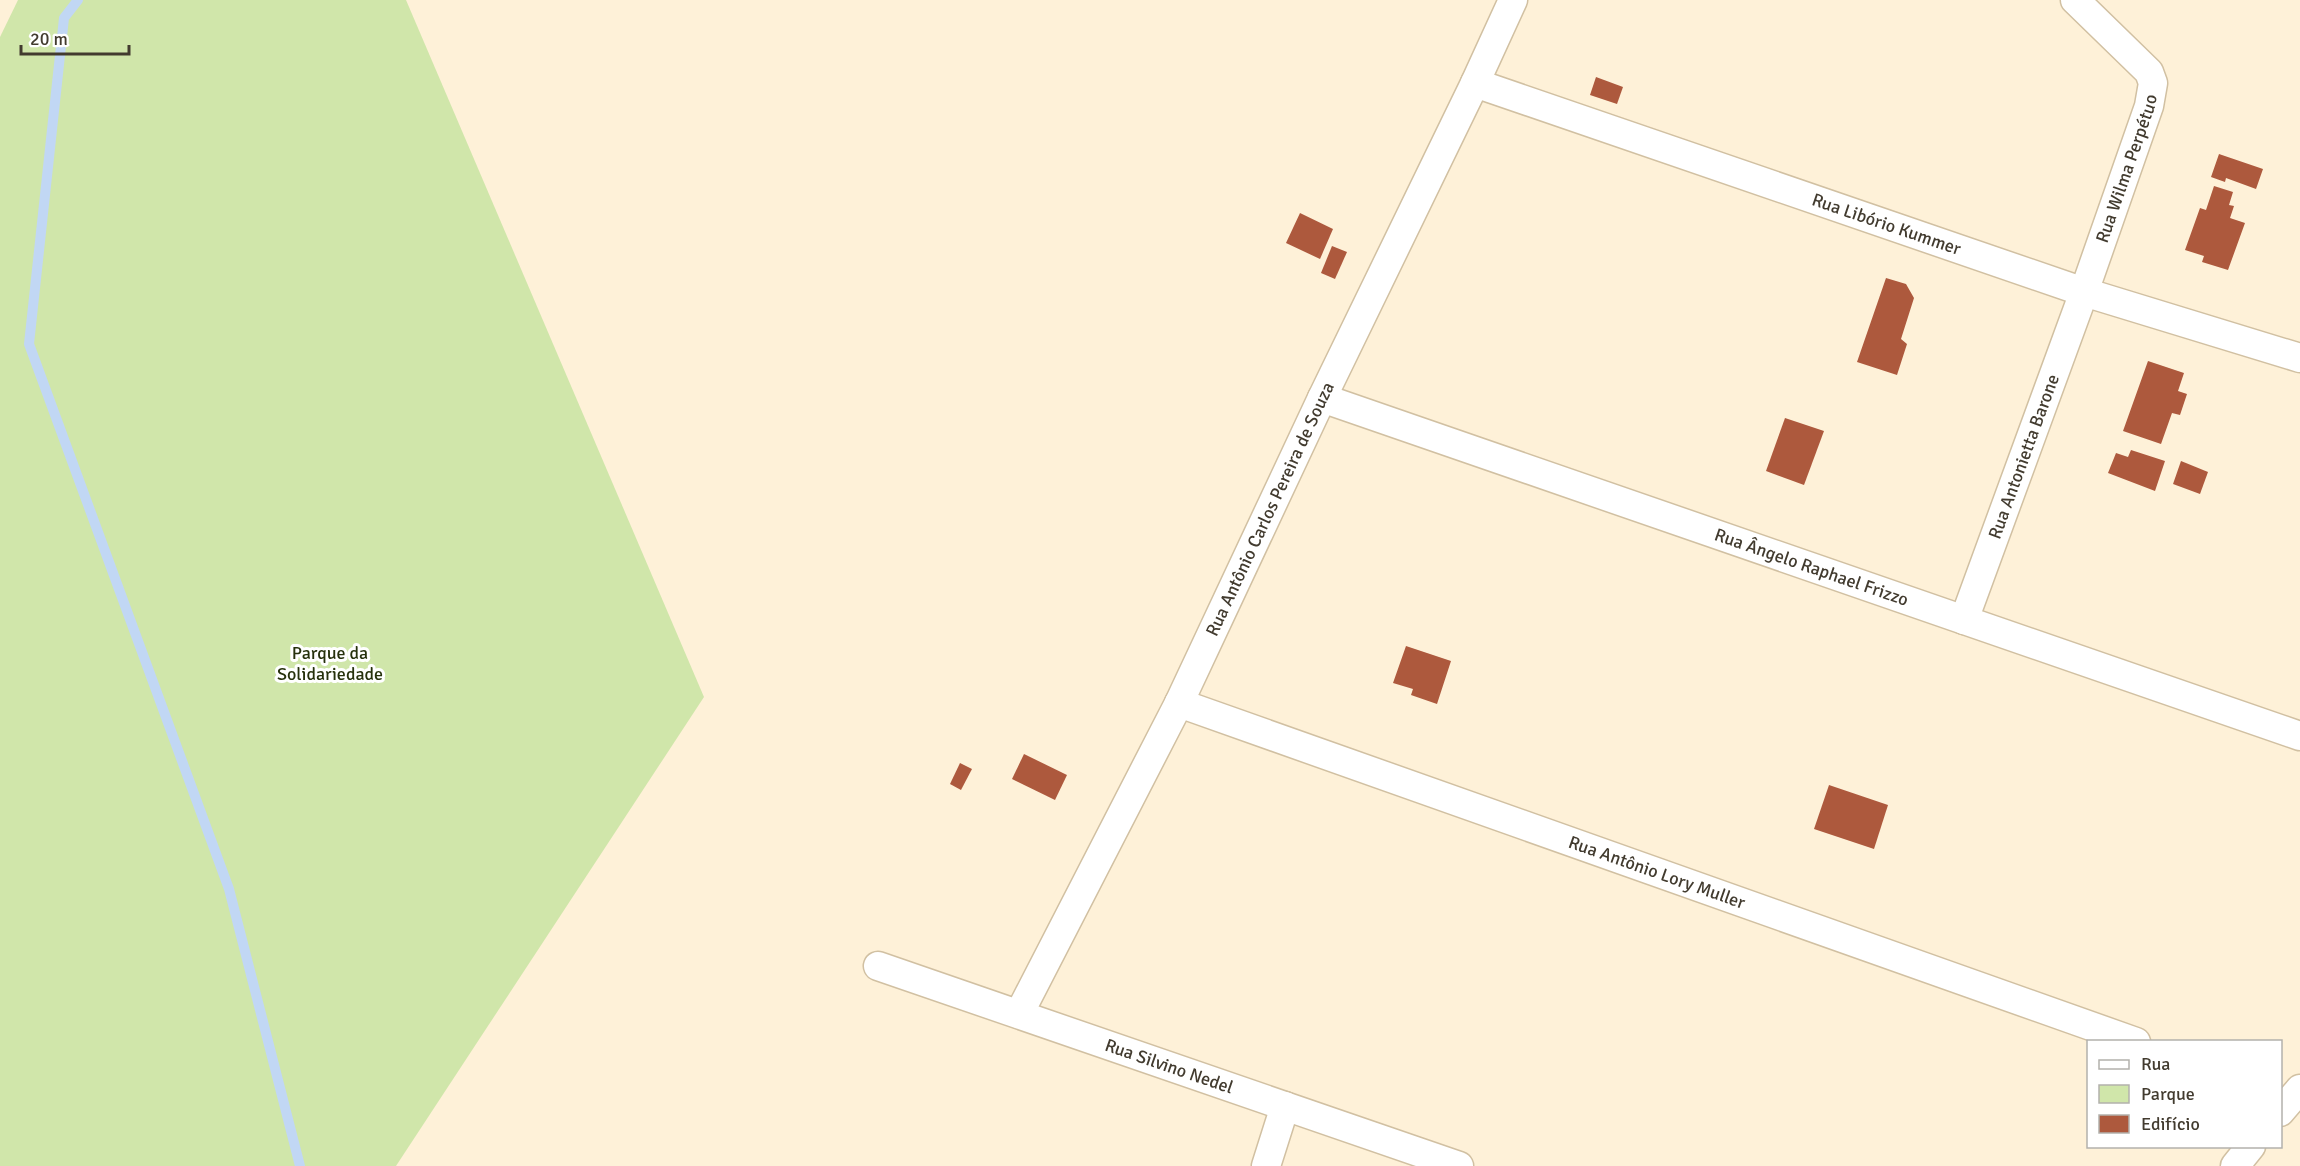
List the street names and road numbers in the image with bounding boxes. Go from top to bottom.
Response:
street label: Rua Wilma Perpétuo [2091,93,2162,246]
street label: Rua Libório Kummer [1809,188,1964,260]
street label: Rua Antonietta Barone [1984,371,2064,542]
street label: Rua Antônio Carlos Pereira de Souza [1201,378,1339,640]
street label: Rua Ângelo Raphael Frizzo [1712,524,1911,611]
street label: Rua Antônio Lory Muller [1566,831,1749,914]
street label: Rua Silvino Nedel [1102,1034,1236,1099]

